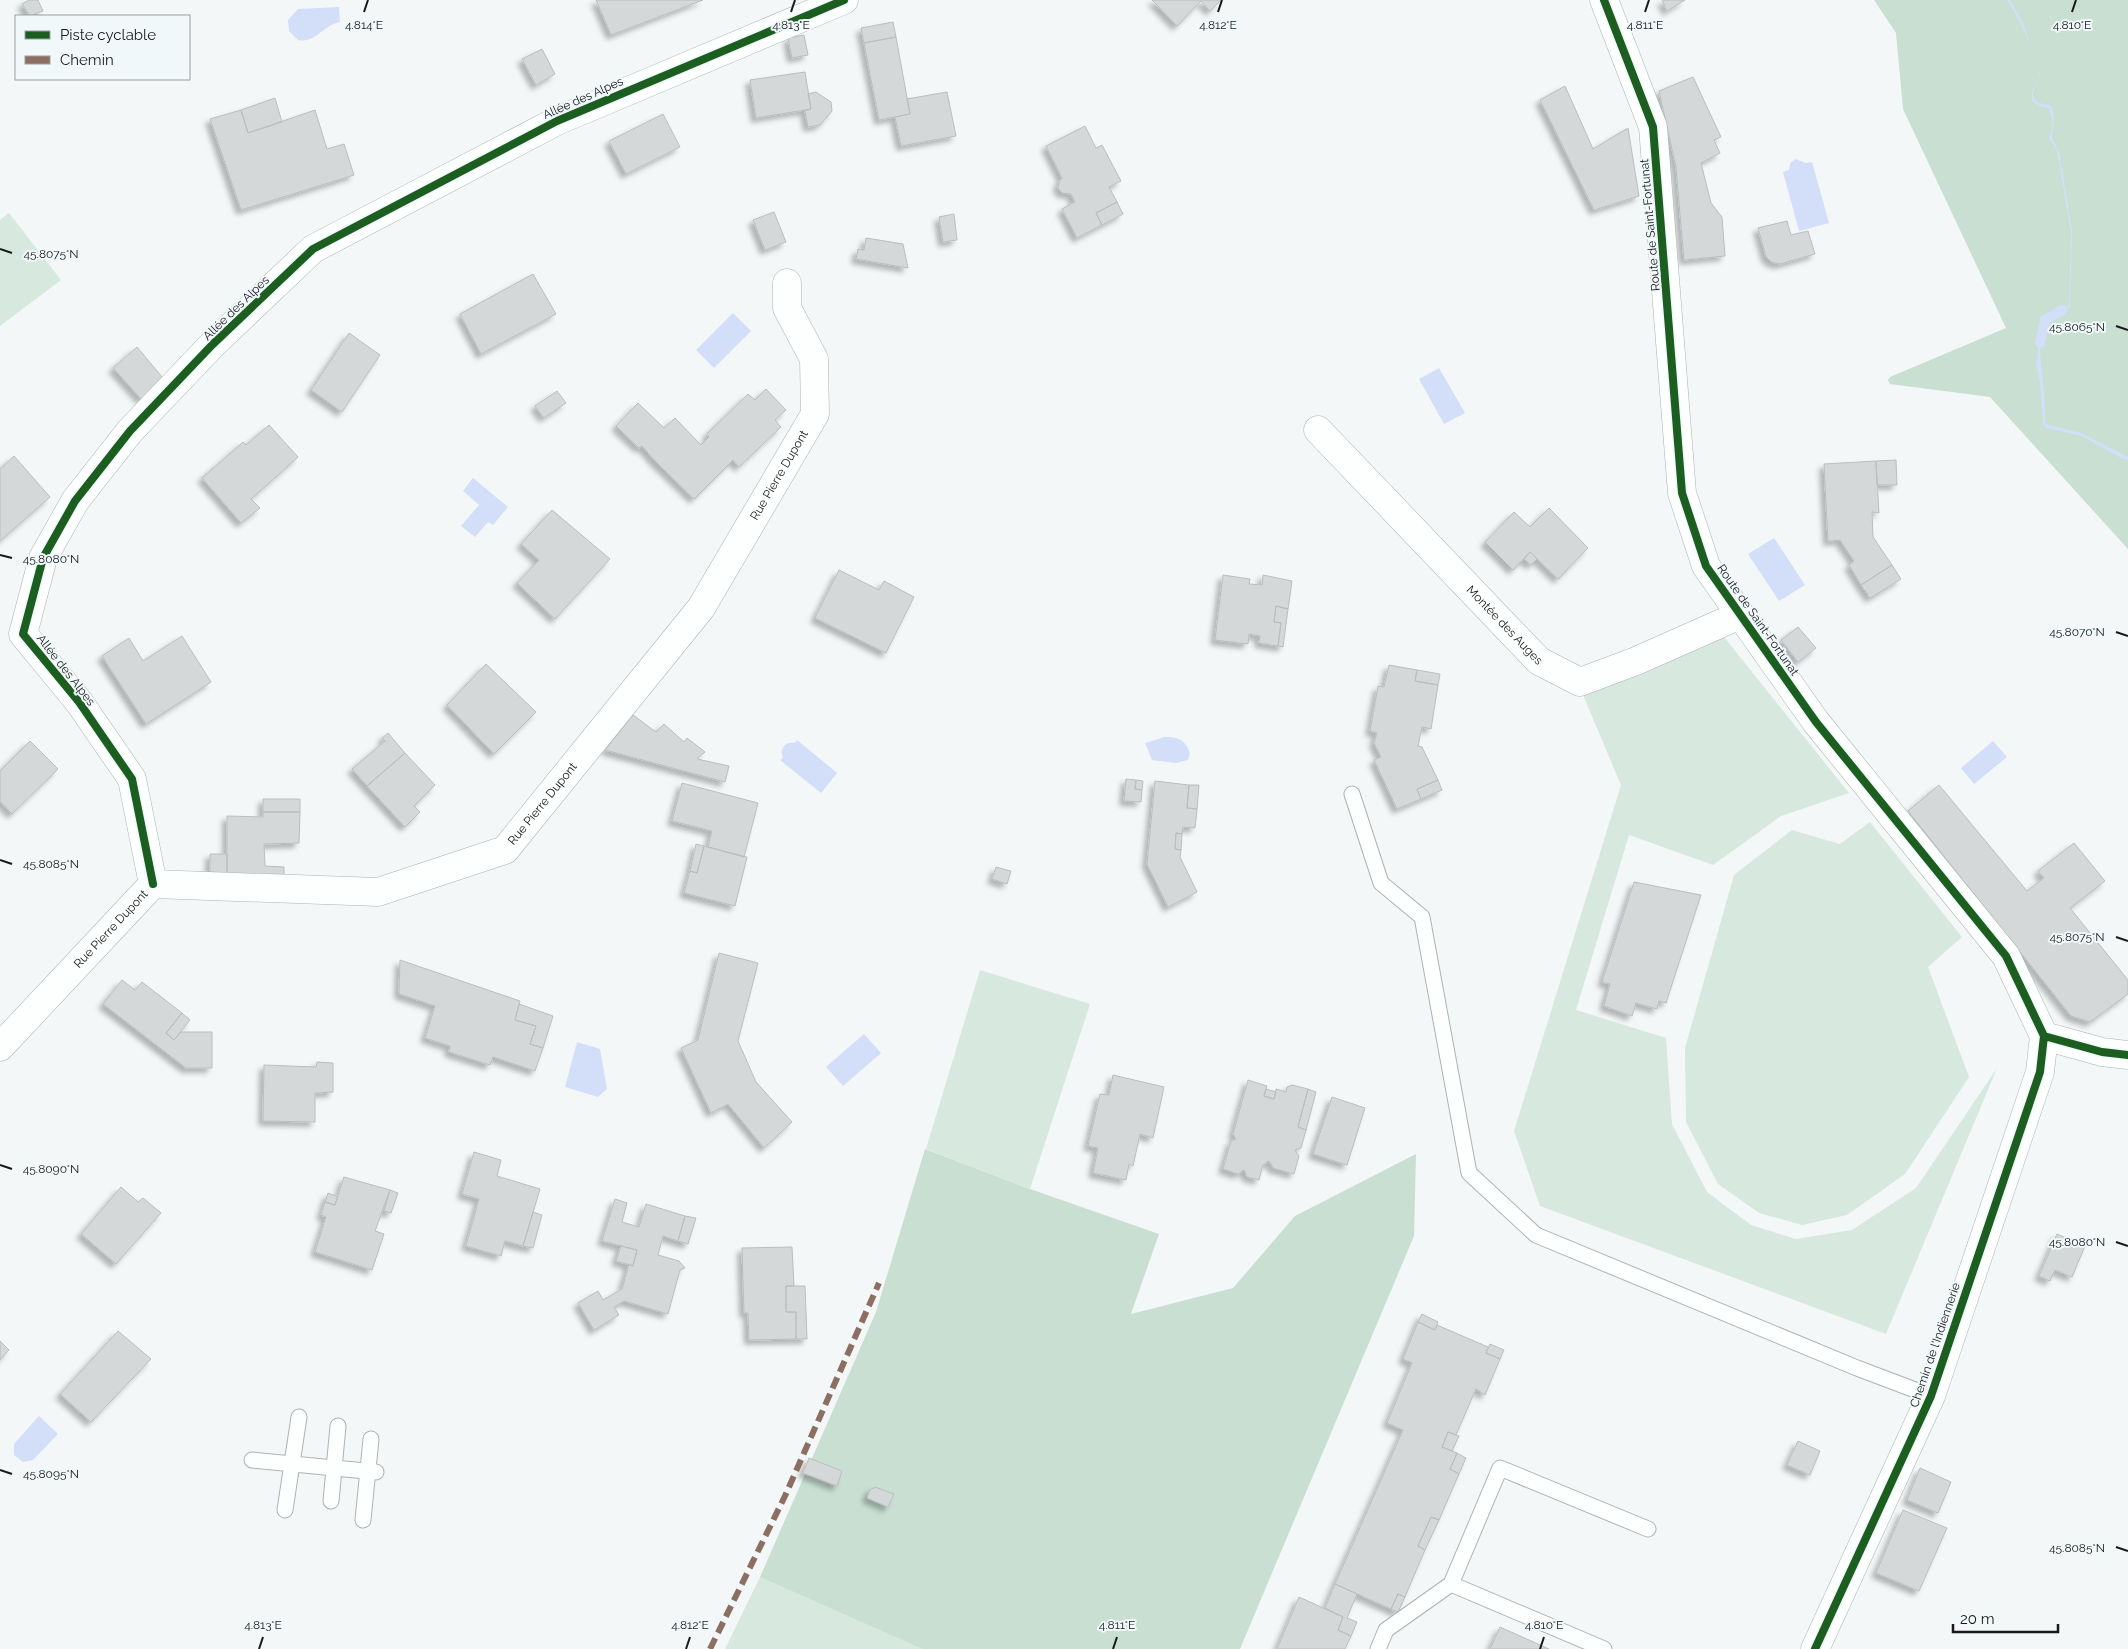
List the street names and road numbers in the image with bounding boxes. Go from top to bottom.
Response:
street label: Allée des Alpes [541,74,625,122]
street label: Route de Saint-Fortunat [1637,158,1663,292]
street label: Allée des Alpes [200,273,272,343]
street label: Rue Pierre Dupont [747,428,811,523]
street label: Route de Saint-Fortunat [1714,562,1802,678]
street label: Montée des Auges [1464,583,1546,668]
street label: Allée des Alpes [34,632,98,709]
street label: Rue Pierre Dupont [505,760,580,848]
street label: Rue Pierre Dupont [71,887,151,971]
street label: Chemin de l'Indiennerie [1907,1281,1963,1409]

